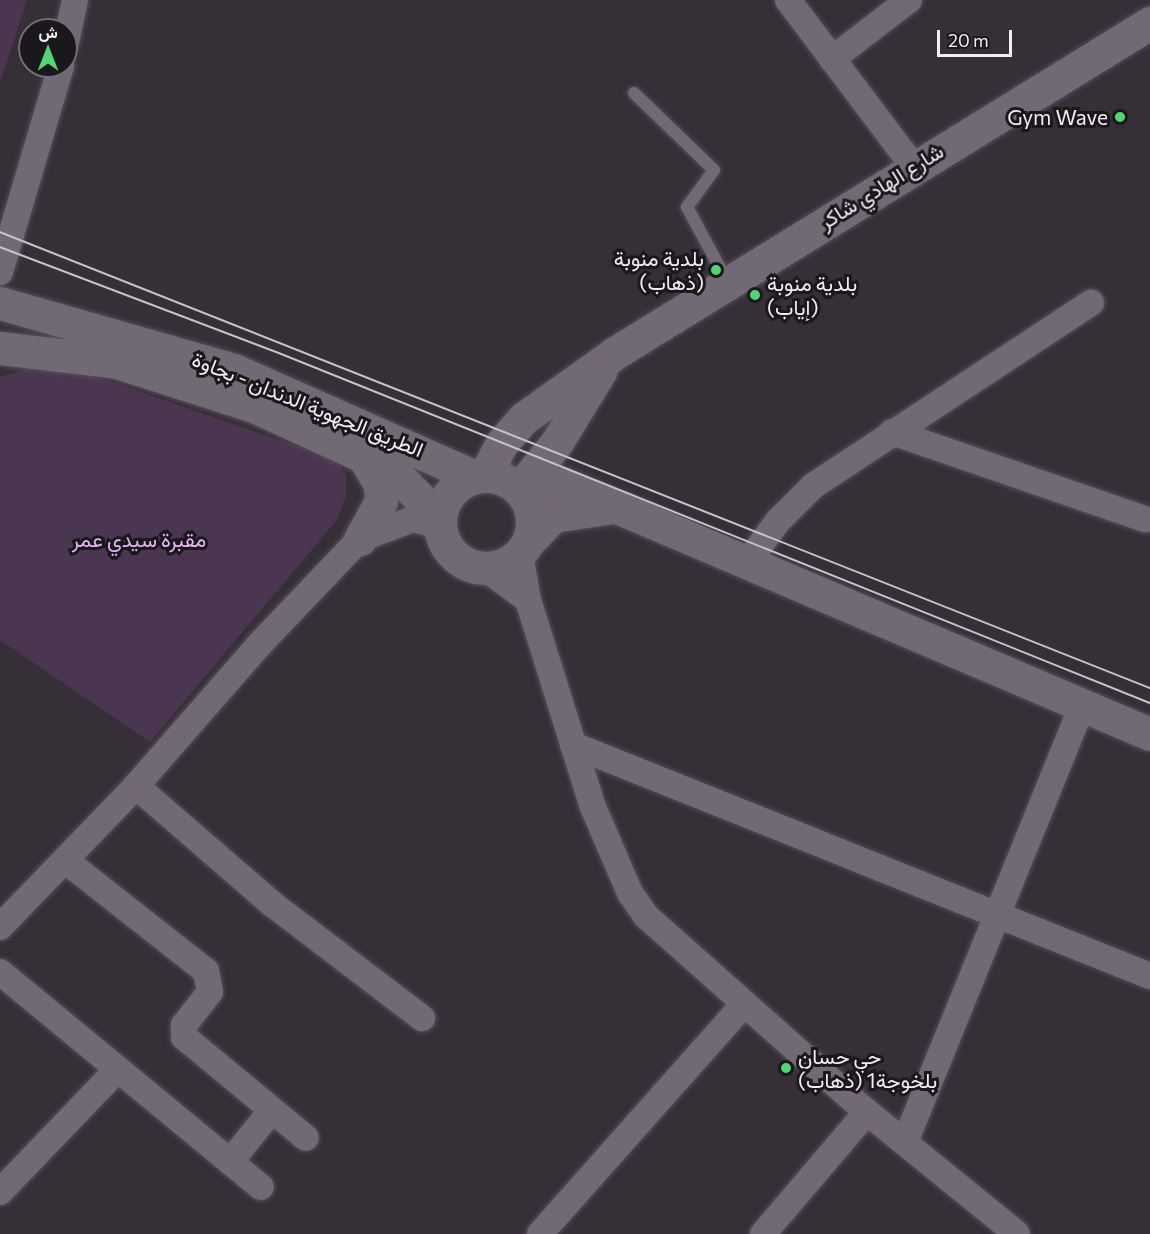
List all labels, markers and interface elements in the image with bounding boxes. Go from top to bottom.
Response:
north arrow [18,18,78,78]
scale bar [940,18,1015,56]
text: ش [38,22,58,41]
text: 20 m [948,29,989,51]
place label: Gym Wave [1007,104,1108,130]
marker: Gym Wave [1113,110,1127,124]
street label: شارع الهادي شاكر [814,138,948,234]
place label: بلدية منوبة (ذهاب) [614,245,704,295]
marker: بلدية منوبة (ذهاب) [709,263,723,277]
place label: بلدية منوبة (إياب) [767,270,857,320]
marker: بلدية منوبة (إياب) [748,288,762,302]
street label: الطريق الجهوية الدندان - بجاوة [189,346,427,462]
park label: مقبرة سيدي عمر [72,526,206,552]
place label: حي حسان بلخوجة1 (ذهاب) [798,1043,937,1093]
marker: حي حسان بلخوجة1 (ذهاب) [779,1061,793,1075]

